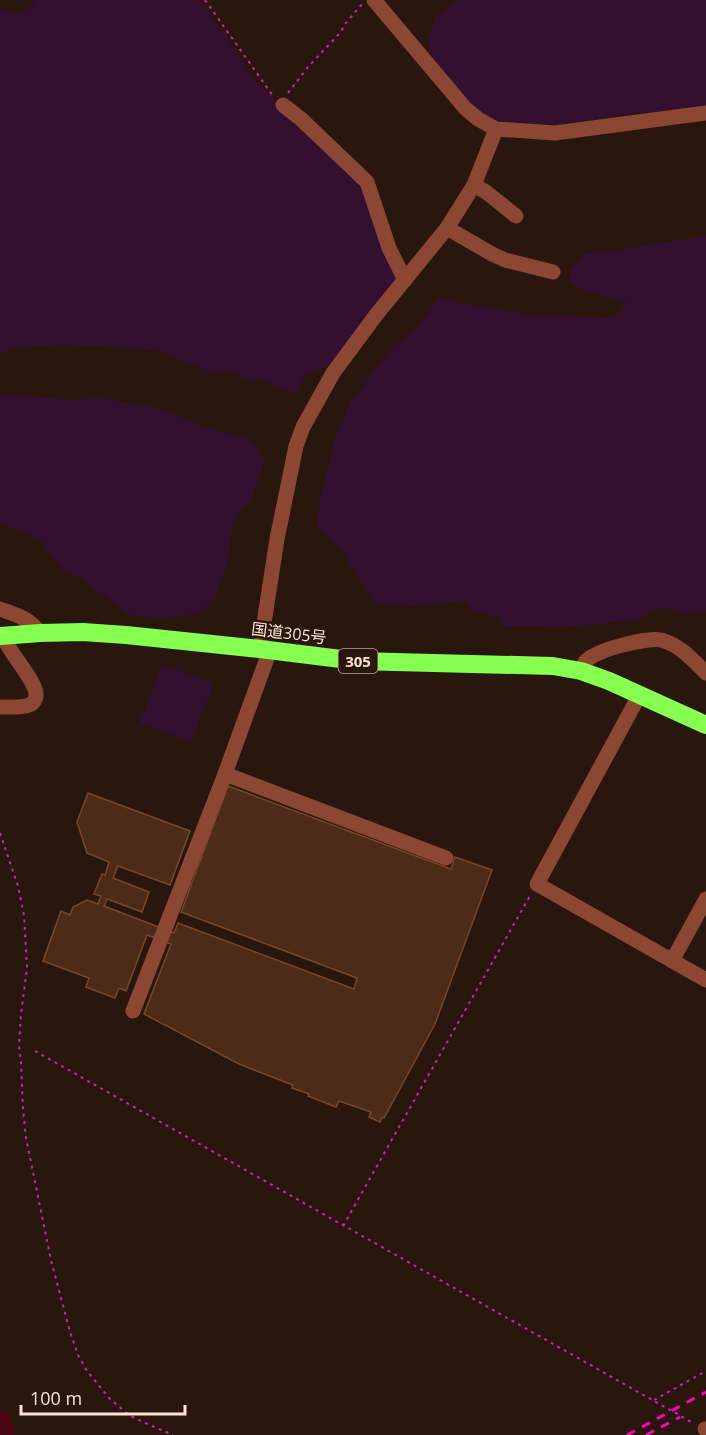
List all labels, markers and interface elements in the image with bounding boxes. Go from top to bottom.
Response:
street label: 国道305号 [250,617,328,649]
road number: 305 [338,649,378,673]
scale bar [21,1378,184,1416]
text: 100 m [30,1386,82,1410]

